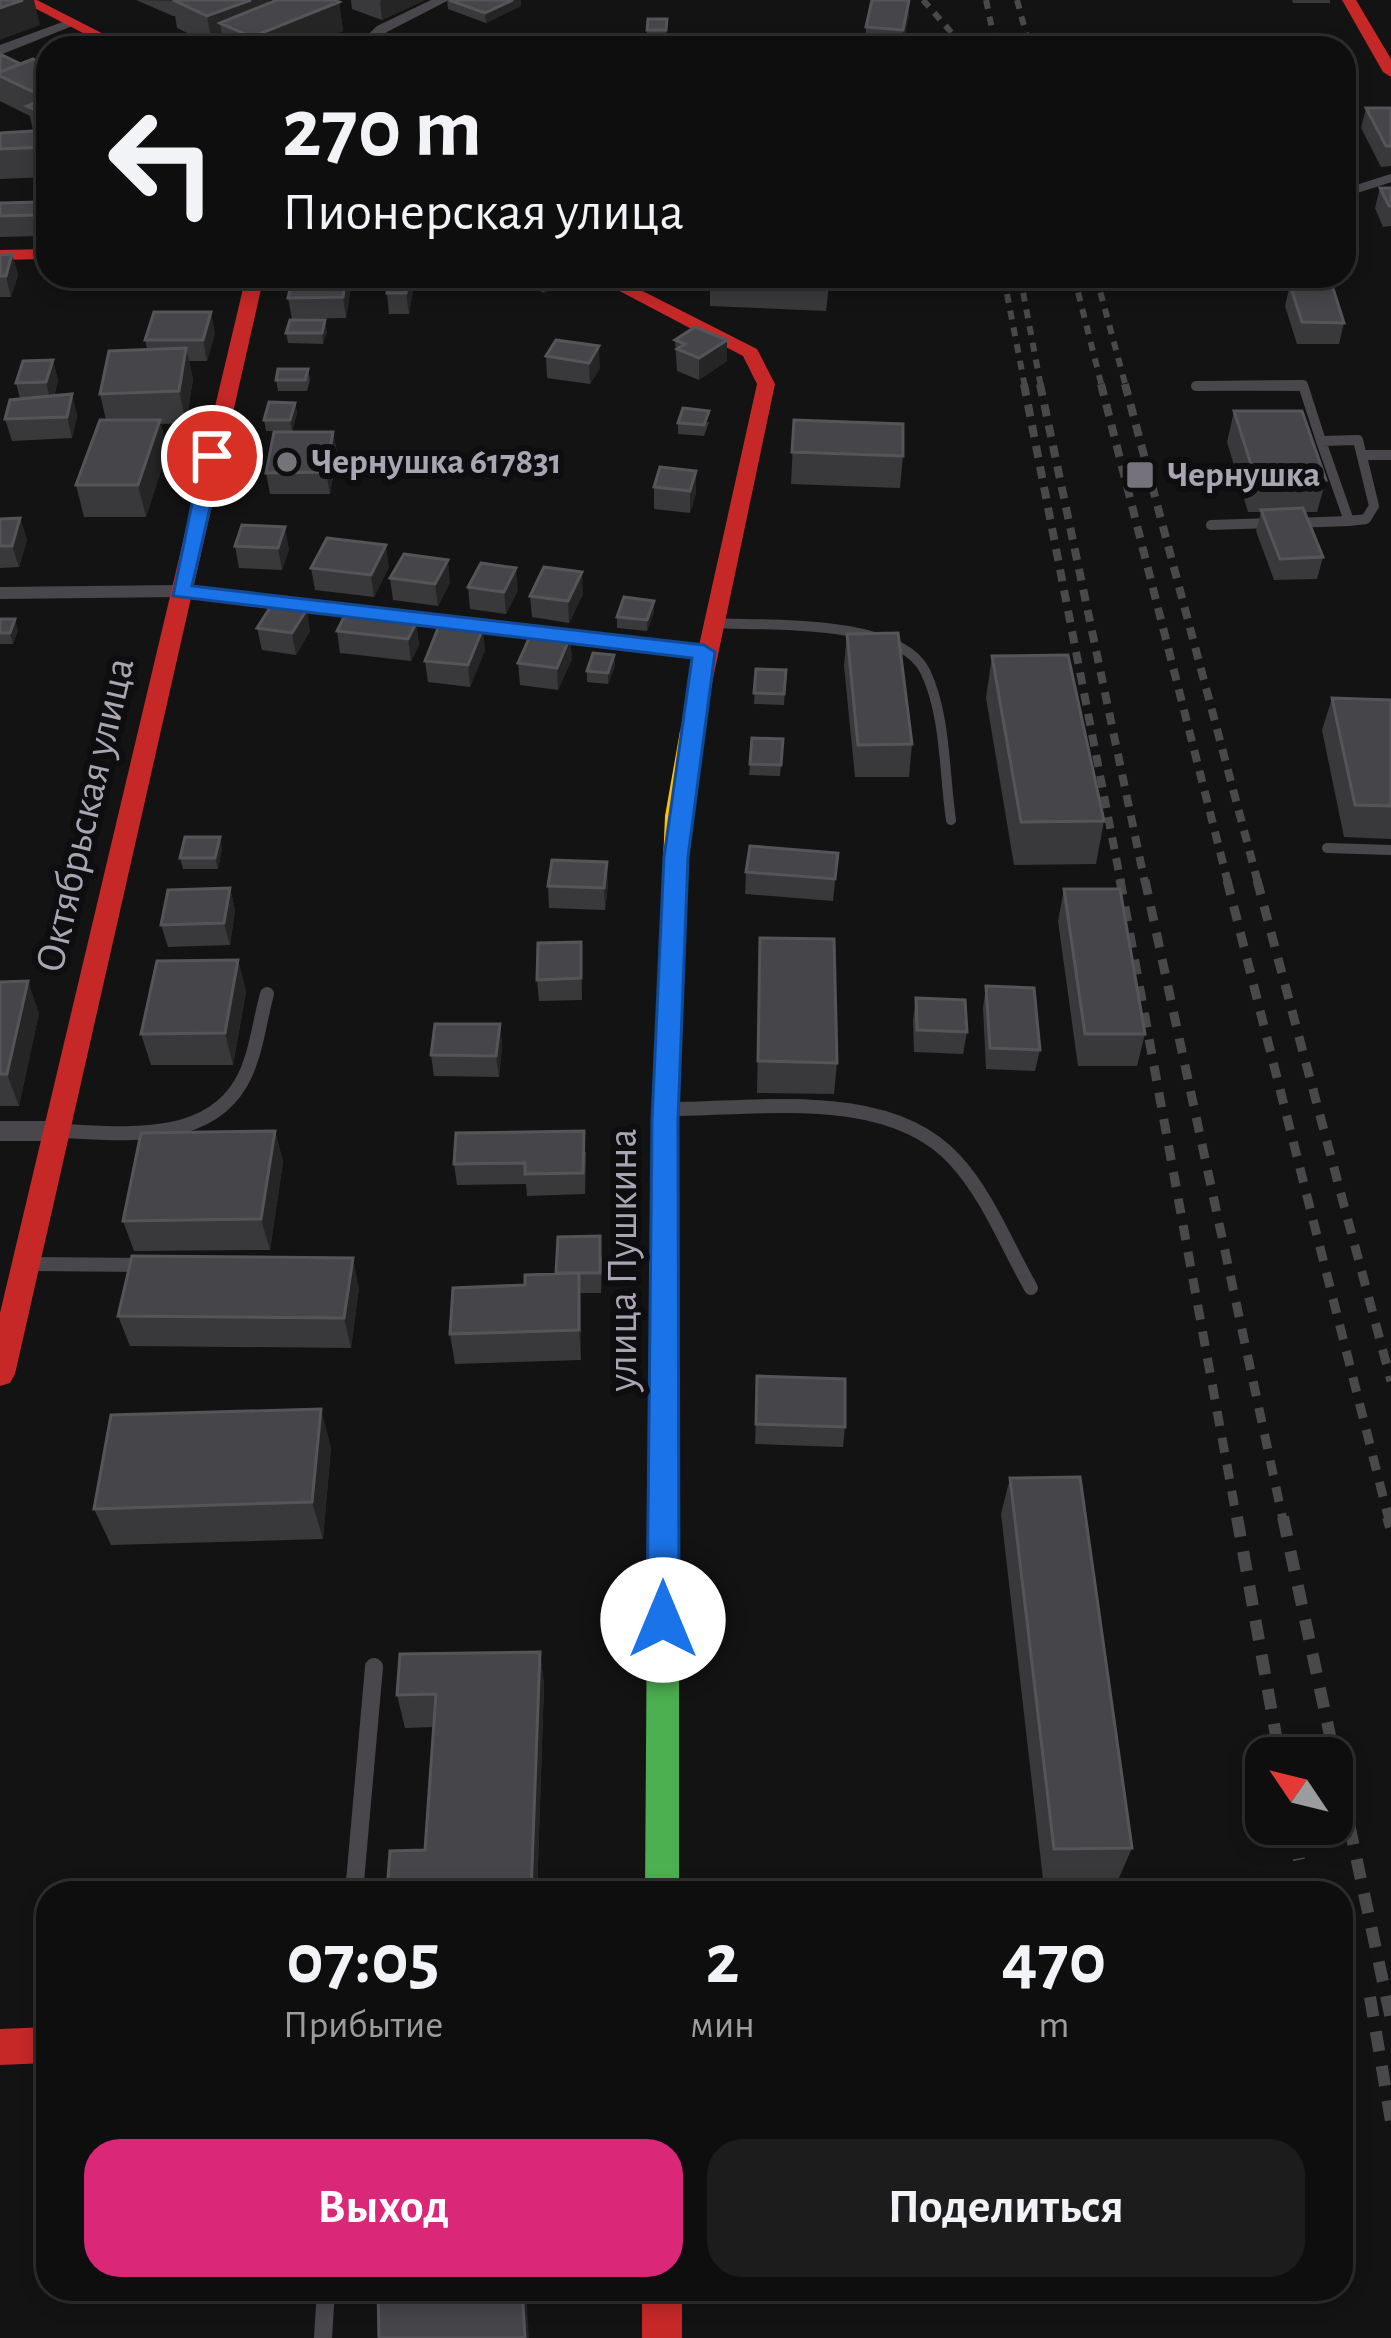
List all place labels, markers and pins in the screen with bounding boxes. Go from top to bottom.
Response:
pin [161,405,263,507]
place label: Чернушка 617831 [311,444,562,480]
marker: Чернушка 617831 [274,449,300,475]
place label: Чернушка [1167,457,1320,493]
marker: Чернушка [1124,459,1156,491]

